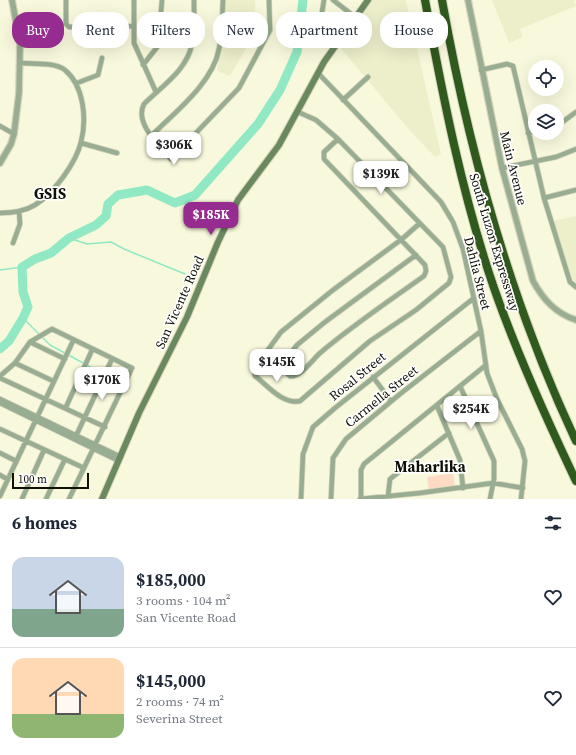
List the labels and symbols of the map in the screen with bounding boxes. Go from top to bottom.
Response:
street label: Main Avenue [496,129,531,207]
pin: $306K [146,132,202,166]
pin: $139K [353,161,409,195]
street label: South Luzon Expressway [465,171,524,314]
district label: GSIS [34,183,66,204]
pin: $185K [183,202,239,236]
street label: Dahlia Street [460,235,495,312]
street label: San Vicente Road [151,252,208,351]
street label: Rosal Street [325,348,390,404]
pin: $145K [249,349,305,383]
street label: Carmella Street [341,361,422,431]
pin: $170K [74,367,130,401]
pin: $254K [443,396,499,430]
district label: Maharlika [394,456,467,477]
scale bar [12,471,89,490]

